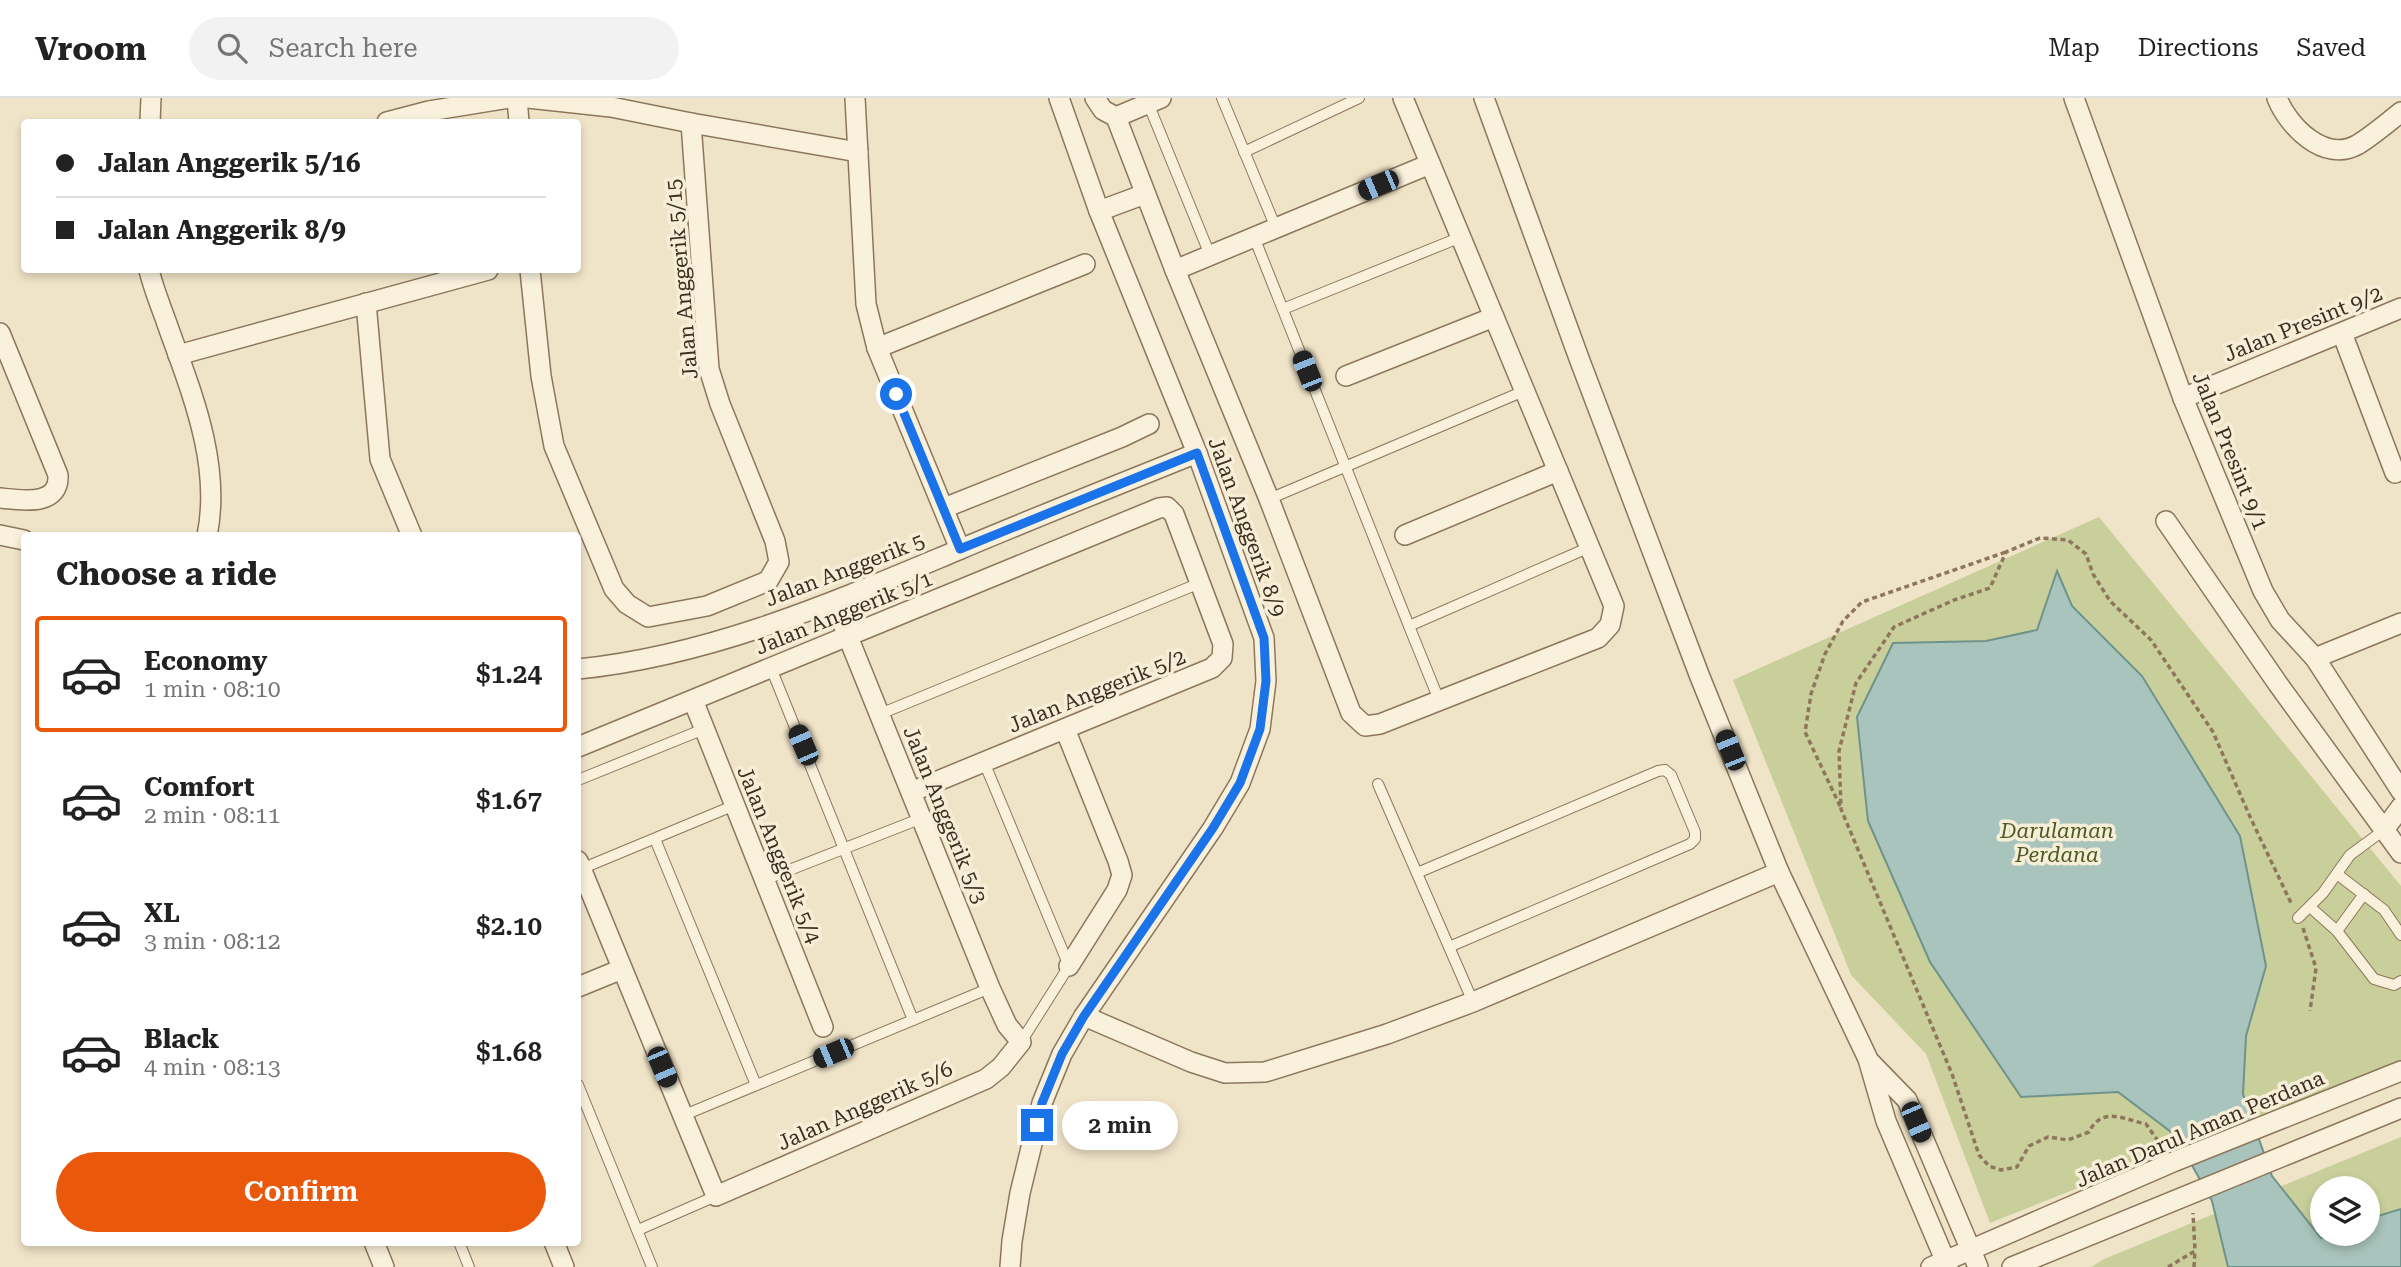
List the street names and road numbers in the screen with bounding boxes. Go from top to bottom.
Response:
street label: Jalan Anggerik 5/15 [661,178,703,380]
street label: Jalan Presint 9/2 [2220,281,2386,367]
street label: Jalan Presint 9/1 [2187,368,2273,534]
street label: Jalan Anggerik 8/9 [1203,434,1291,620]
street label: Jalan Anggerik 5 [762,529,928,611]
street label: Jalan Anggerik 5/1 [752,566,936,660]
street label: Jalan Anggerik 5/2 [1005,644,1189,738]
street label: Jalan Anggerik 5/3 [898,723,992,907]
street label: Jalan Anggerik 5/4 [732,763,826,947]
street label: Jalan Anggerik 5/6 [774,1057,956,1155]
street label: Jalan Darul Aman Perdana [2072,1065,2328,1192]

